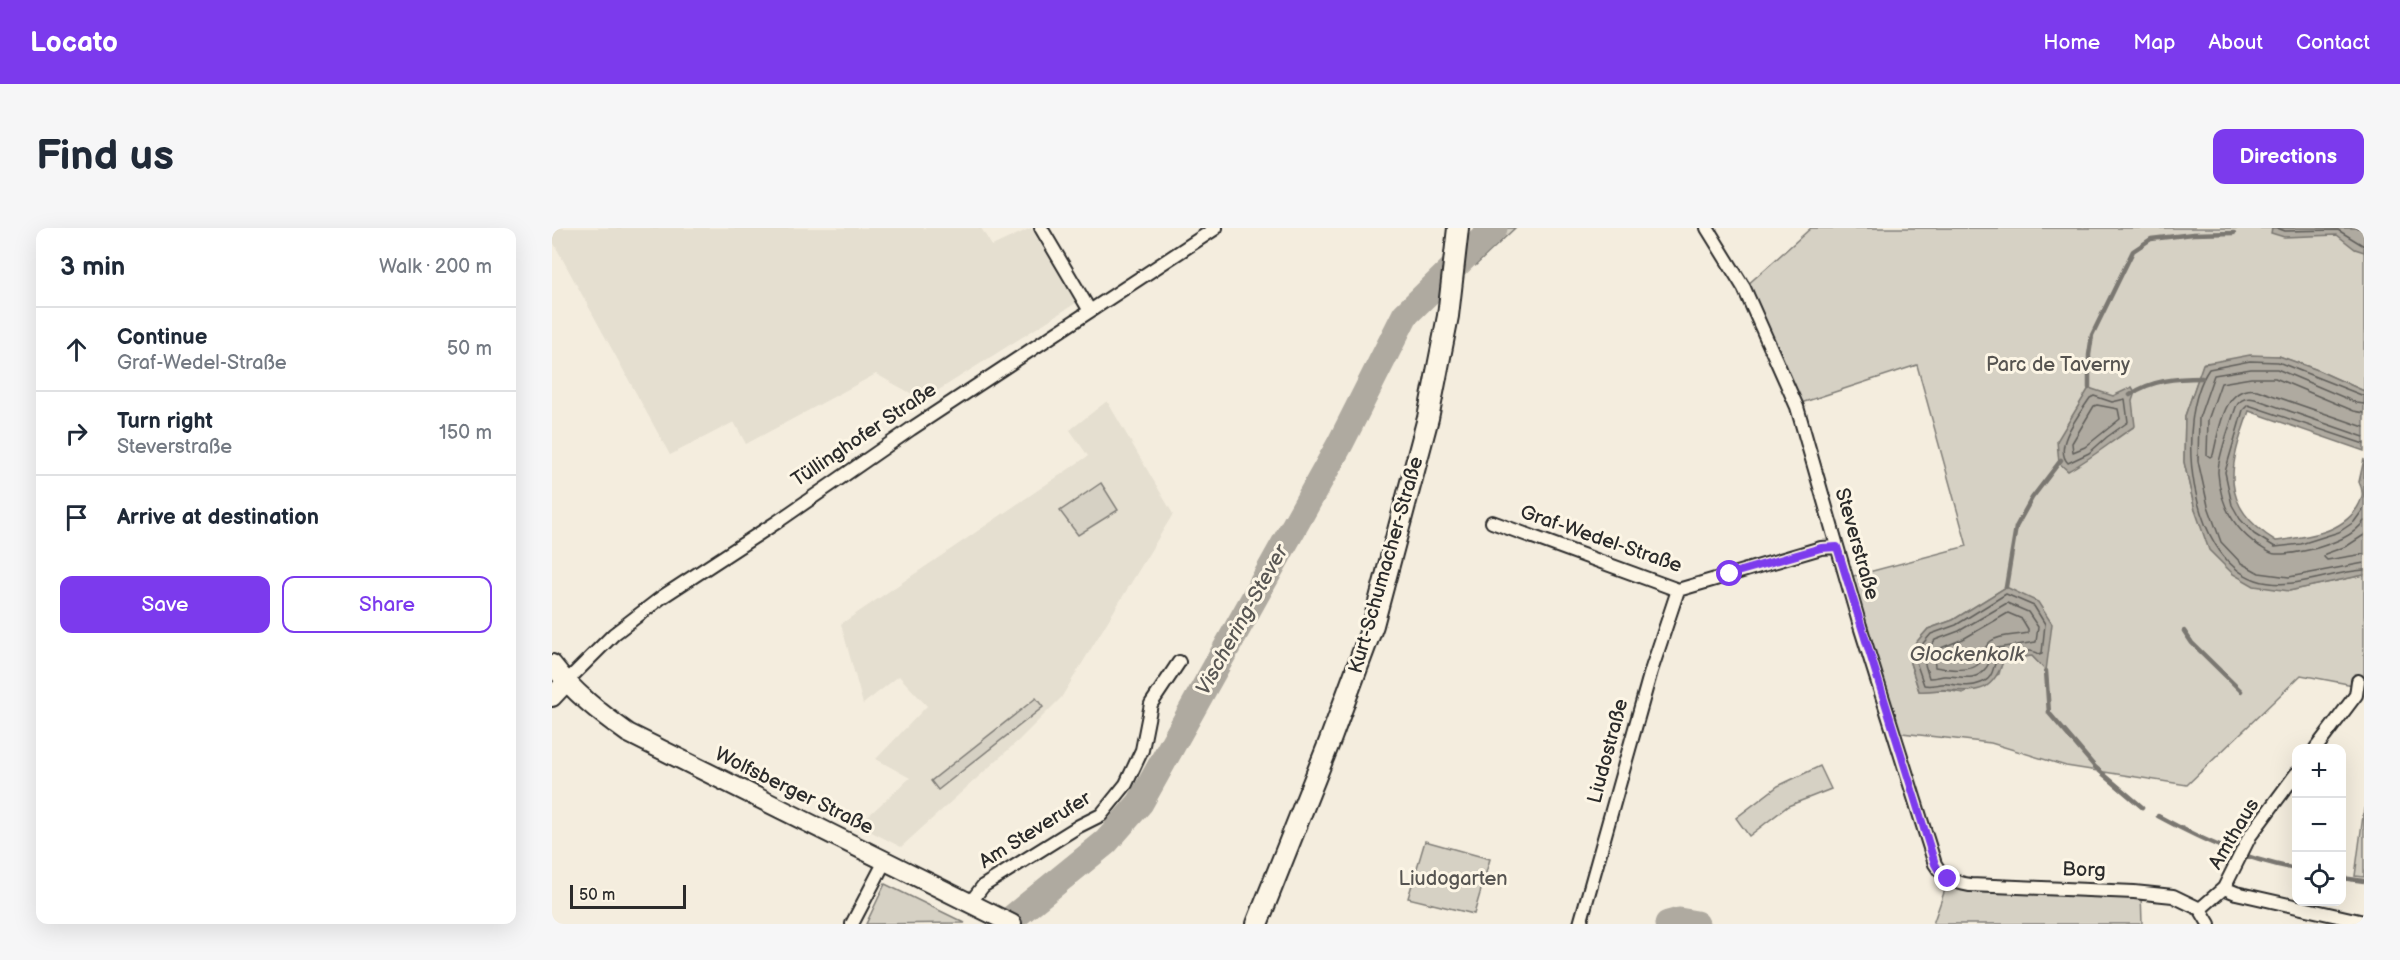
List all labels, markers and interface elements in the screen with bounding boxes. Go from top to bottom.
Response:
text: Locato [30,26,118,59]
text: Home [2043,30,2100,55]
text: Map [2133,30,2175,55]
text: About [2208,30,2263,55]
text: Contact [2296,30,2370,55]
button: Directions [2213,129,2364,184]
text: Find us [36,131,174,182]
text: 3 min [60,252,125,283]
text: Walk · 200 m [379,255,492,279]
text: Continue [117,324,207,351]
icon: ahead [60,333,93,366]
text: 50 m [447,337,492,361]
text: Graf-Wedel-Straße [117,351,287,375]
park label: Parc de Taverny [1986,353,2130,377]
street label: Tüllinghofer Straße [787,378,941,492]
text: Turn right [117,408,213,435]
icon: right [60,417,93,450]
text: 150 m [439,421,492,445]
text: Steverstraße [117,435,232,459]
street label: Kurt-Schumacher-Straße [1344,454,1428,676]
street label: Steverstraße [1830,485,1884,603]
street label: Graf-Wedel-Straße [1517,500,1685,578]
icon: arrive [60,501,93,534]
text: Arrive at destination [117,504,319,531]
water label: Vischering-Stever [1190,539,1294,699]
route start [1716,560,1742,586]
button: Save [60,576,270,633]
button: Share [282,576,492,633]
water label: Glockenkolk [1909,642,2025,667]
street label: Liudostraße [1583,696,1634,806]
street label: Wolfsberger Straße [711,742,877,840]
map controls [2292,744,2346,906]
button: + [2292,744,2346,798]
street label: Am Steverufer [975,786,1096,874]
street label: Amthaus [2204,794,2265,874]
button: − [2292,798,2346,852]
button: locate [2292,852,2346,906]
street label: Borg [2062,857,2106,883]
route end [1934,865,1960,891]
park label: Liudogarten [1398,867,1508,891]
scale bar [570,882,686,910]
text: 50 m [579,886,615,905]

